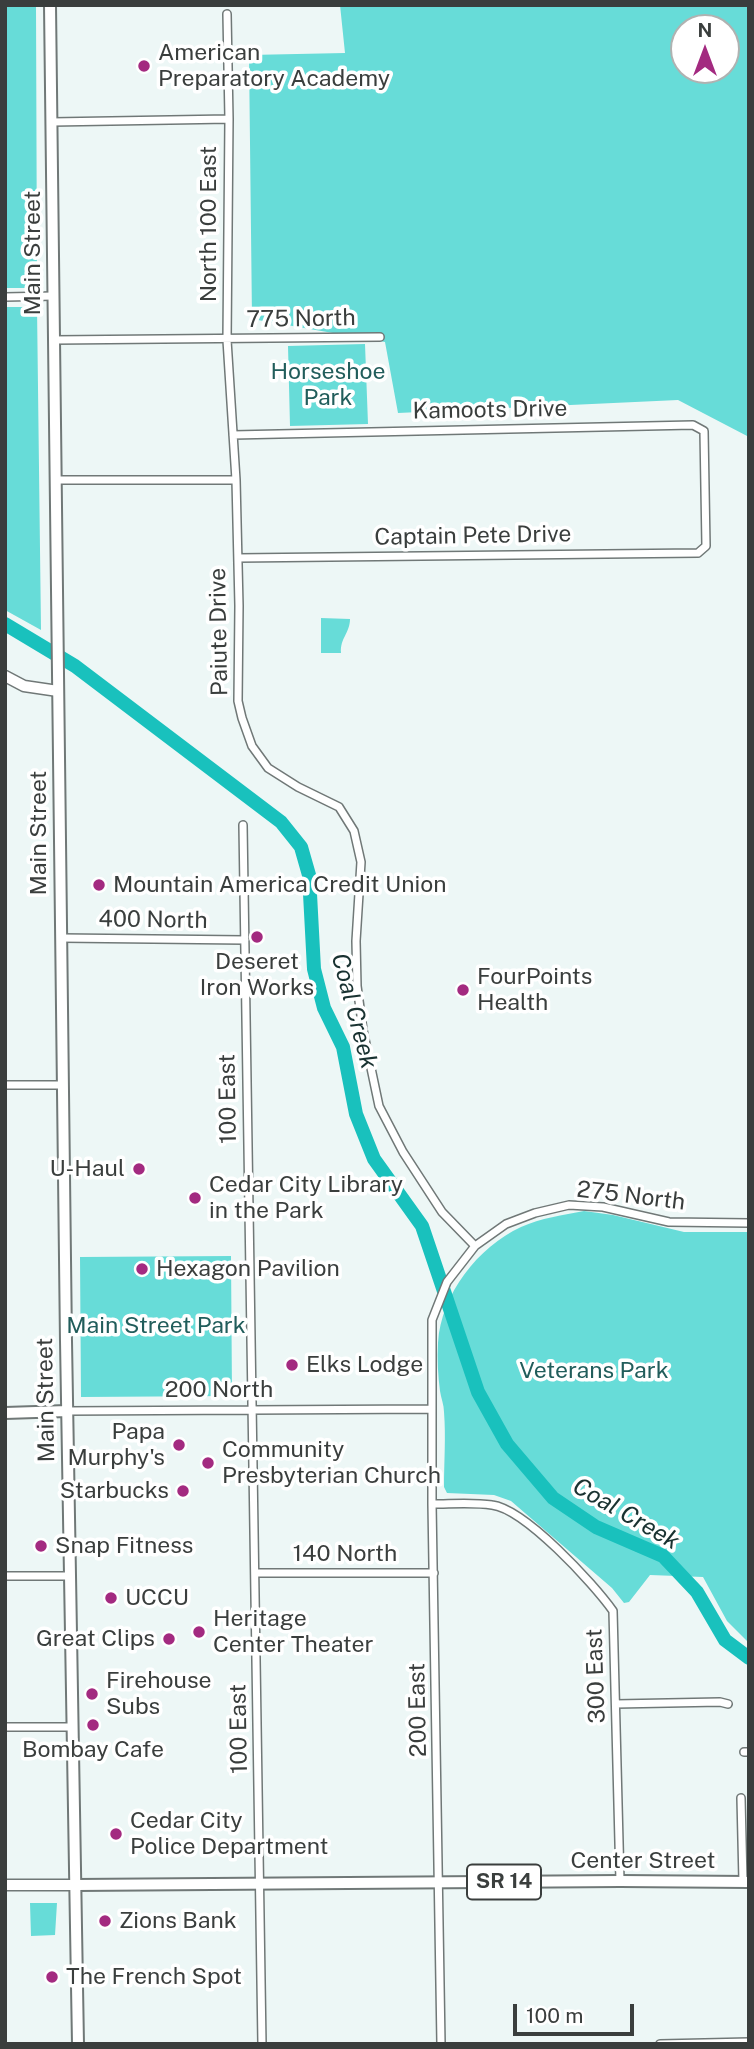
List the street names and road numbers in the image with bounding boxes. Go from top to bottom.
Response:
street label: North 100 East [195,146,223,302]
street label: Main Street [19,191,47,315]
street label: 775 North [246,304,356,334]
street label: Kamoots Drive [412,395,568,425]
street label: Captain Pete Drive [374,520,572,552]
street label: Paiute Drive [204,568,234,696]
street label: Main Street [25,771,53,895]
street label: 400 North [98,905,208,935]
street label: 100 East [213,1054,243,1144]
street label: 275 North [575,1176,687,1216]
street label: Main Street [31,1337,61,1463]
street label: 200 North [165,1376,273,1404]
street label: 140 North [293,1540,397,1568]
street label: 300 East [581,1628,611,1724]
street label: 200 East [403,1663,433,1757]
street label: 100 East [224,1684,254,1774]
street label: Center Street [570,1847,716,1875]
road number: SR 14 [467,1864,541,1899]

